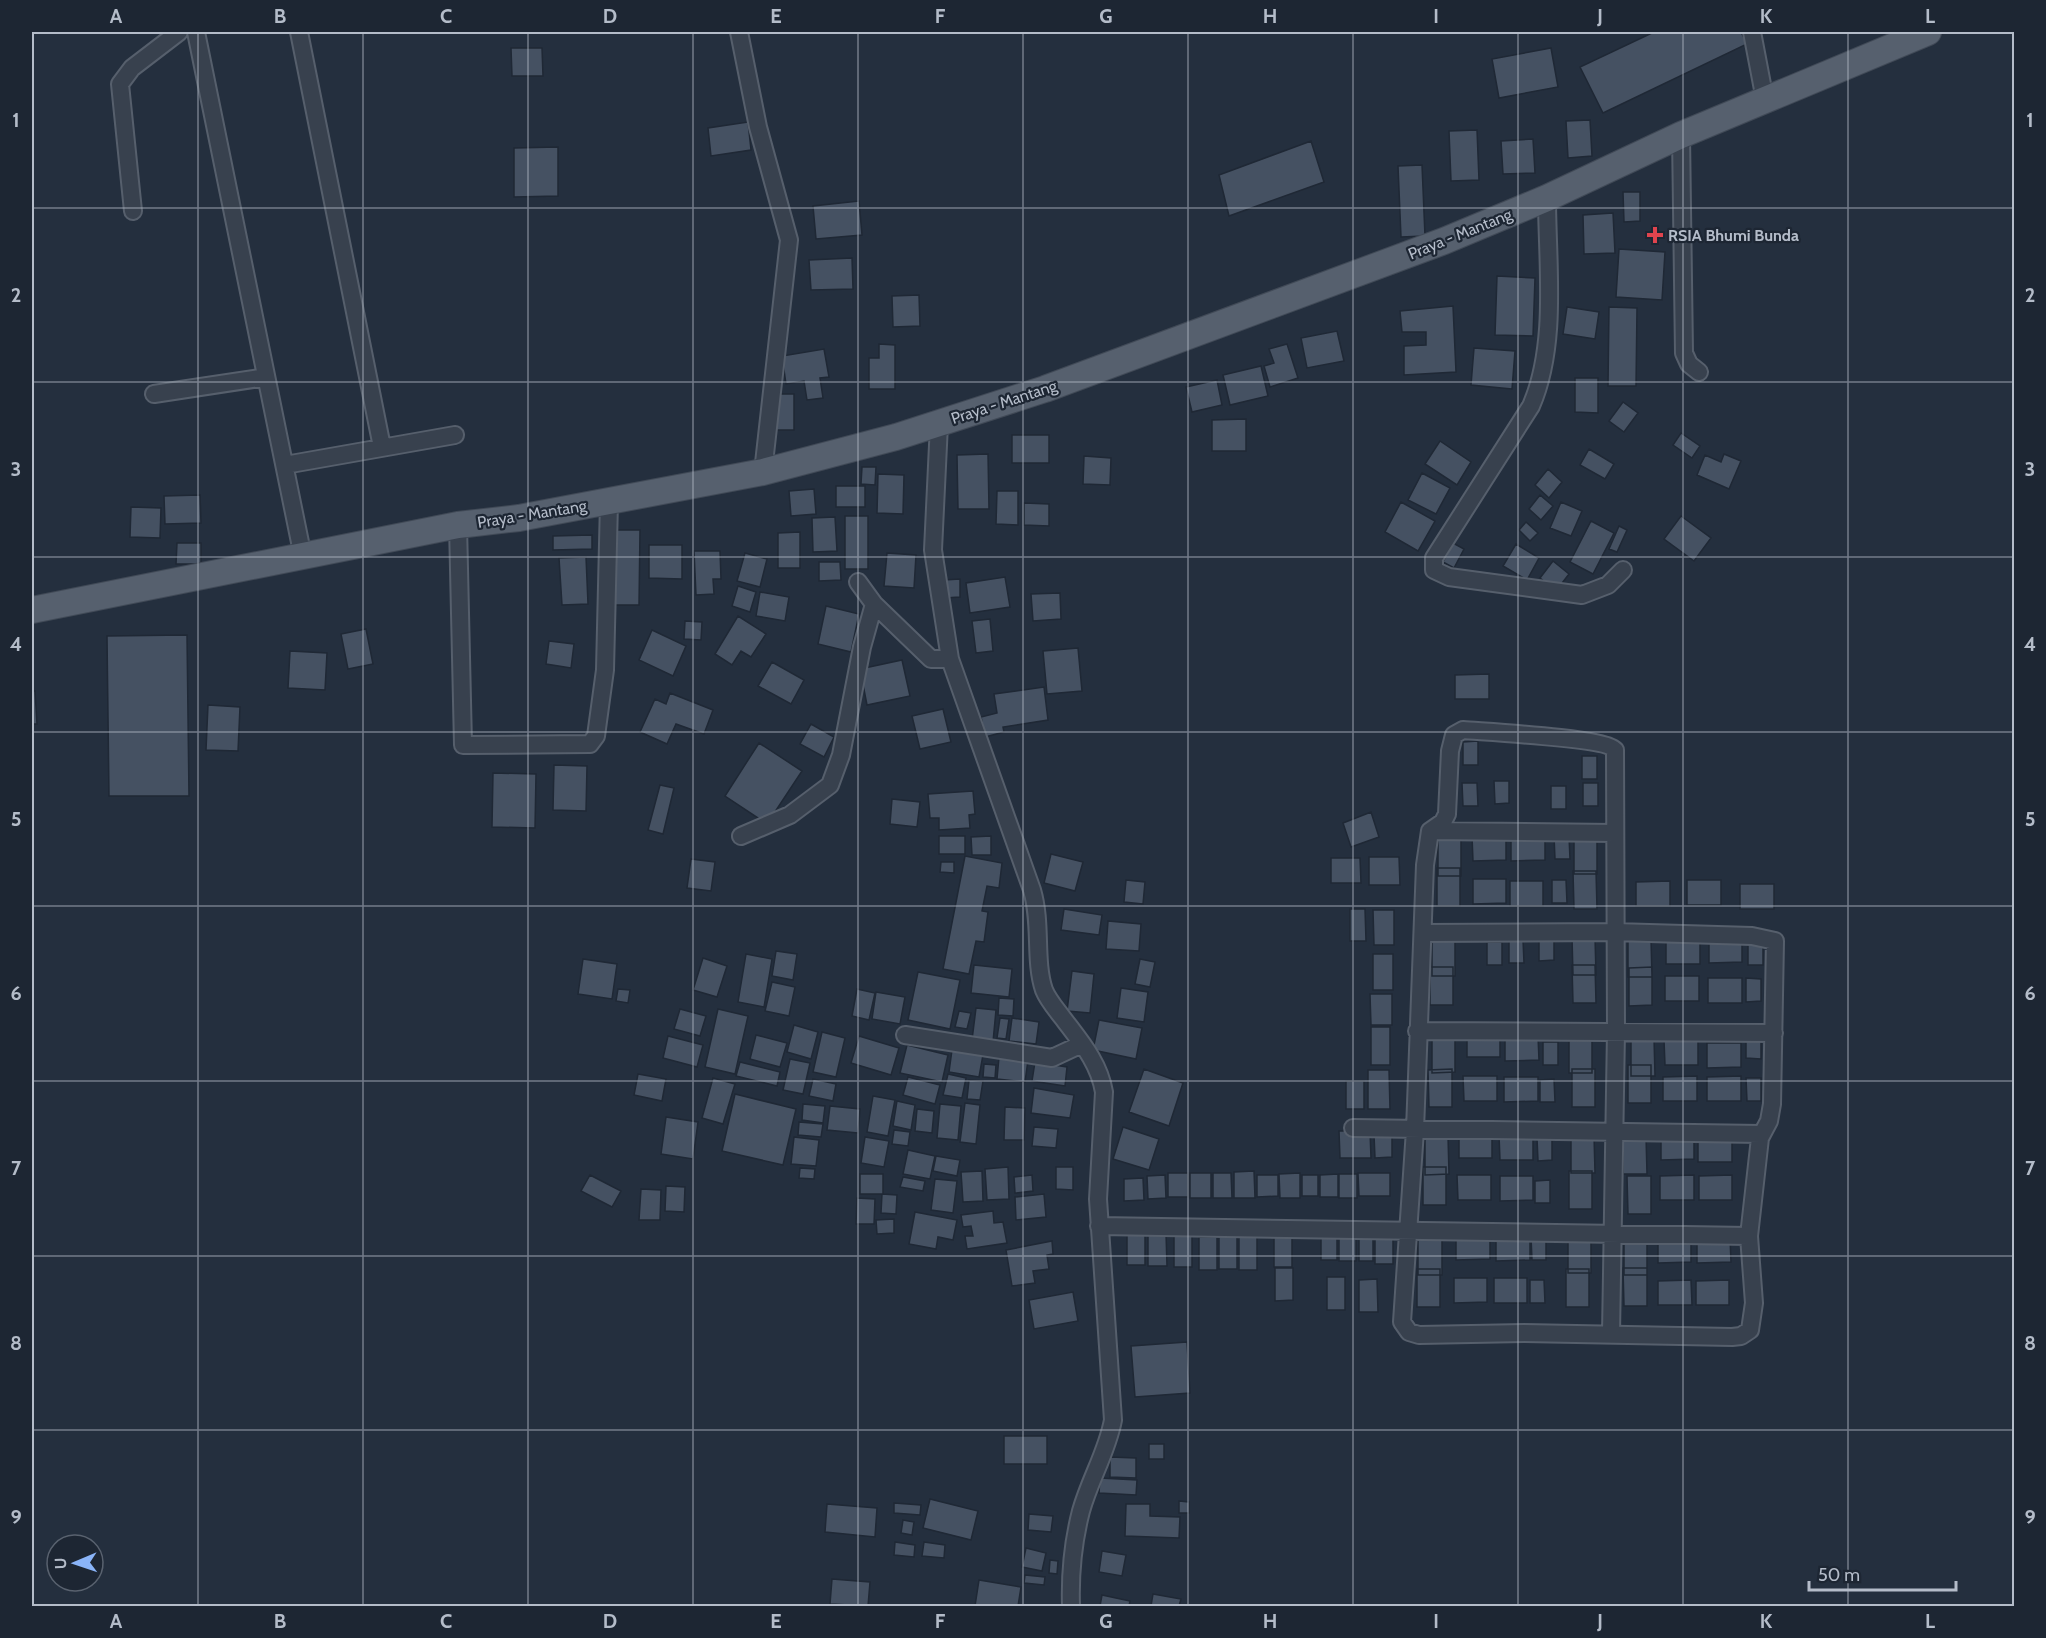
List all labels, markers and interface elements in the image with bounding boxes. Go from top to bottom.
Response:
text: A [110,4,123,28]
text: B [274,4,286,28]
text: C [440,4,452,28]
text: D [603,4,617,28]
text: E [770,4,782,28]
text: F [935,4,946,28]
text: G [1099,4,1113,28]
text: H [1263,4,1277,28]
text: I [1433,4,1439,28]
text: J [1596,4,1603,28]
text: K [1760,4,1773,28]
text: L [1925,4,1935,28]
text: 1 [12,108,20,132]
text: 1 [2026,108,2034,132]
street label: Praya - Mantang [1405,204,1516,263]
marker: RSIA Bhumi Bunda [1646,226,1664,244]
place label: RSIA Bhumi Bunda [1668,226,1799,245]
text: 2 [11,283,21,307]
text: 2 [2025,283,2035,307]
street label: Praya - Mantang [949,376,1060,428]
text: 3 [11,457,21,481]
text: 3 [2025,457,2035,481]
street label: Praya - Mantang [476,496,589,532]
text: 4 [10,632,22,656]
text: 4 [2024,632,2036,656]
text: 5 [11,807,21,831]
text: 5 [2025,807,2035,831]
text: 6 [10,981,22,1005]
text: 6 [2024,981,2036,1005]
text: 7 [11,1156,22,1180]
text: 7 [2025,1156,2036,1180]
text: 8 [10,1331,22,1355]
text: 8 [2024,1331,2036,1355]
text: 9 [10,1505,22,1529]
text: 9 [2024,1505,2036,1529]
north arrow [45,1533,105,1593]
scale bar [1809,1554,1956,1592]
text: U [51,1557,70,1570]
text: 50 m [1818,1564,1860,1586]
text: A [110,1609,123,1633]
text: B [274,1609,286,1633]
text: C [440,1609,452,1633]
text: D [603,1609,617,1633]
text: E [770,1609,782,1633]
text: F [935,1609,946,1633]
text: G [1099,1609,1113,1633]
text: H [1263,1609,1277,1633]
text: I [1433,1609,1439,1633]
text: J [1596,1609,1603,1633]
text: K [1760,1609,1773,1633]
text: L [1925,1609,1935,1633]

